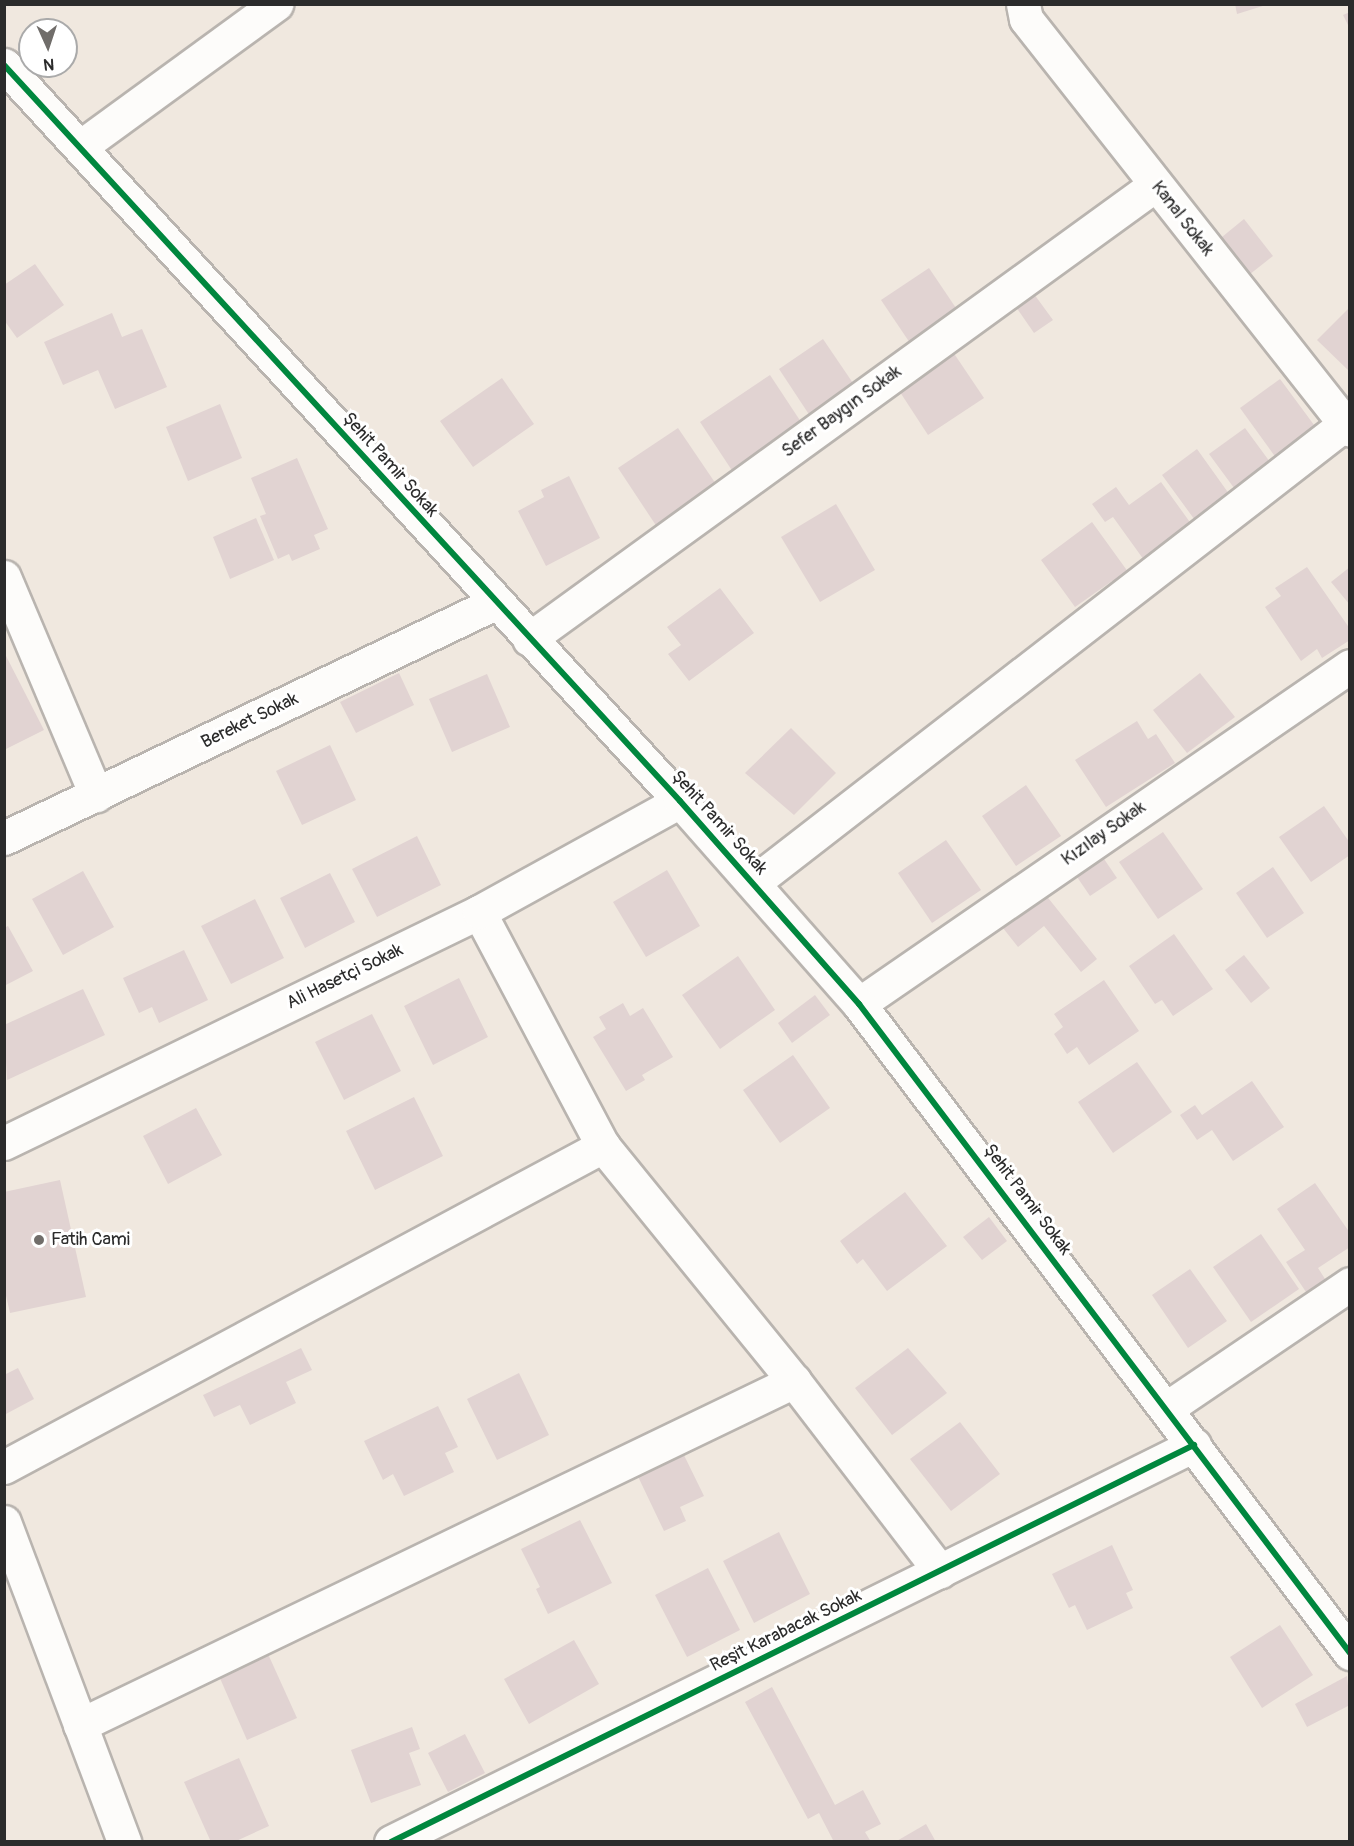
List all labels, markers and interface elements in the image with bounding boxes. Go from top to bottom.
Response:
north arrow [18,18,78,78]
text: N [43,54,55,74]
street label: Kanal Sokak [1146,177,1218,261]
street label: Sefer Baygın Sokak [778,361,906,463]
street label: Şehit Pamir Sokak [337,408,443,522]
street label: Bereket Sokak [198,688,302,754]
street label: Şehit Pamir Sokak [666,766,772,880]
street label: Kızılay Sokak [1058,797,1150,871]
street label: Ali Hasetçi Sokak [283,939,407,1015]
street label: Şehit Pamir Sokak [978,1140,1076,1260]
place label: Fatih Cami [51,1229,130,1251]
marker: Fatih Cami [32,1233,46,1247]
street label: Reşit Karabacak Sokak [707,1585,865,1677]

